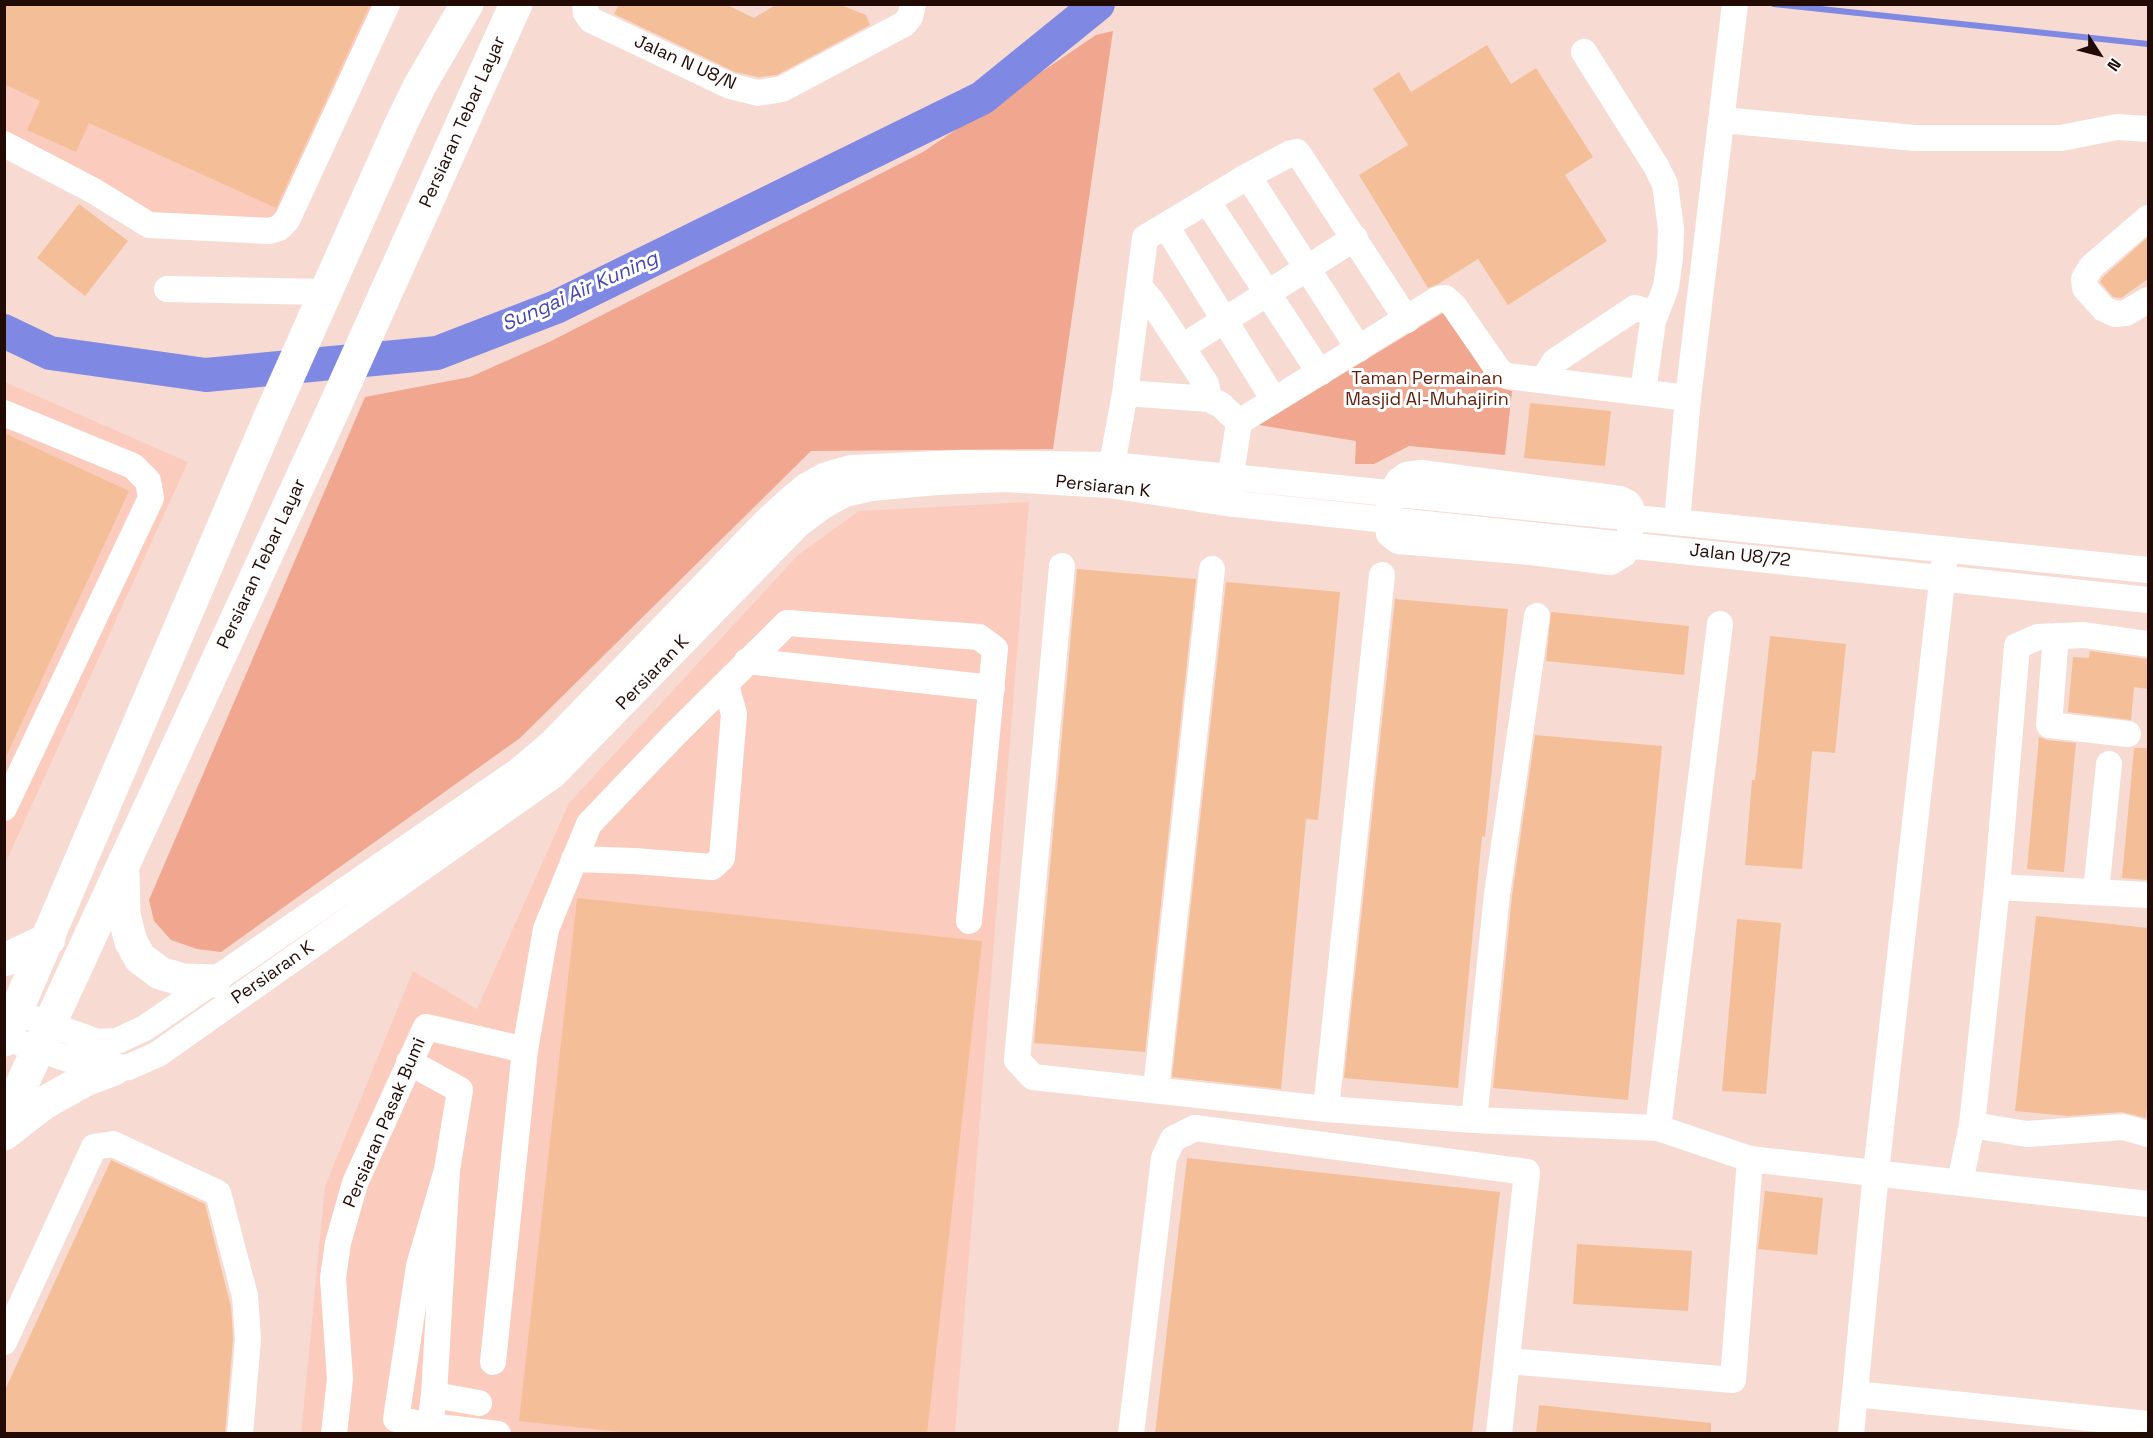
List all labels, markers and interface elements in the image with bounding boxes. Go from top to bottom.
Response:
north arrow [2069,24,2129,84]
street label: Jalan N U8/N [631,31,739,95]
street label: Persiaran Tebar Layar [415,33,511,211]
text: N [2102,54,2126,75]
water label: Sungai Air Kuning [498,247,662,337]
park label: Taman Permainan Masjid Al-Muhajirin [1345,368,1509,410]
street label: Persiaran K [1054,471,1152,503]
street label: Persiaran Tebar Layar [213,475,311,653]
street label: Jalan U8/72 [1688,540,1792,572]
street label: Persiaran K [612,631,694,715]
street label: Persiaran K [228,937,318,1009]
street label: Persiaran Pasak Bumi [339,1035,431,1211]

